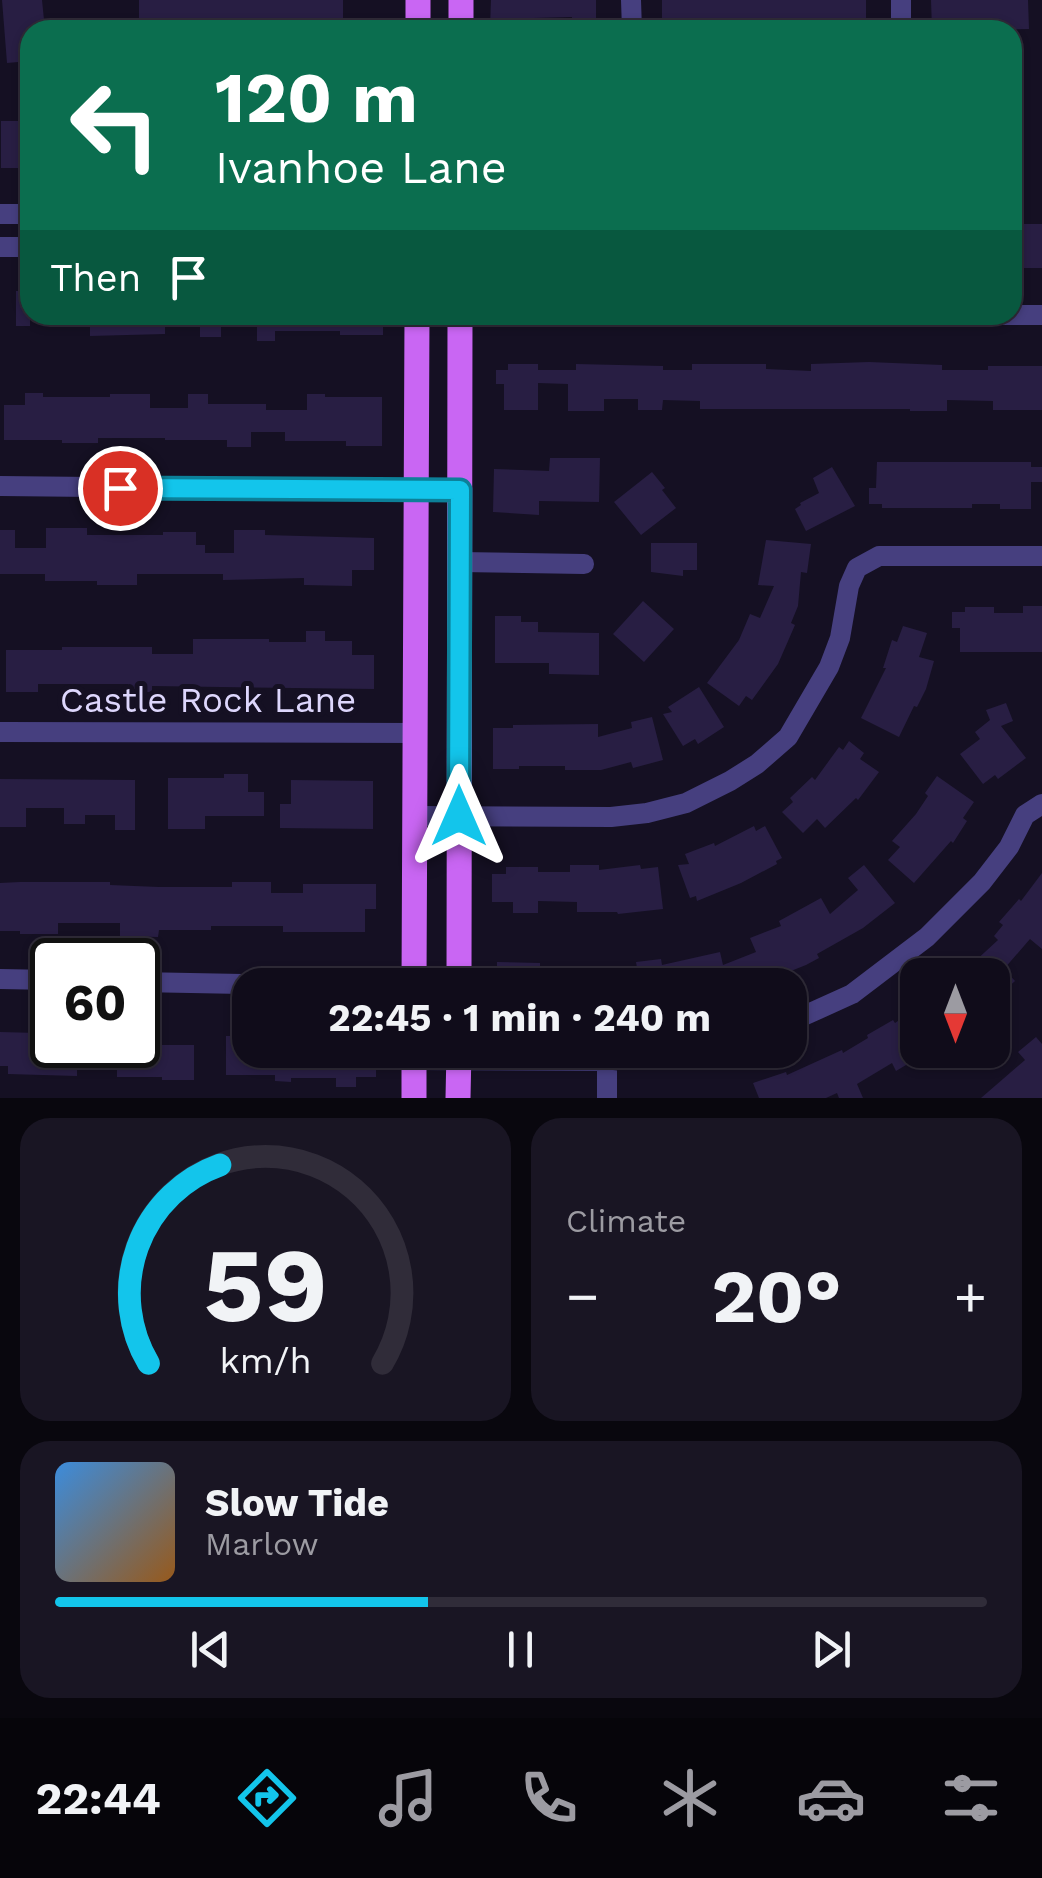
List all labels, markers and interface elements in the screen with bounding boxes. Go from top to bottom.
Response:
text: 120 m [215,57,418,139]
icon: left [50,60,180,190]
text: Ivanhoe Lane [215,141,507,194]
icon: arrive [161,250,216,305]
text: Then [50,256,141,300]
pin [78,446,163,531]
icon: arrive [93,461,148,516]
street label: Castle Rock Lane [60,679,356,721]
position arrow [407,764,511,868]
speed limit sign: 60 [30,938,160,1068]
north arrow [900,958,1010,1068]
map controls [900,958,1010,1068]
text: 22:45 · 1 min · 240 m [328,996,711,1040]
text: Climate [566,1202,686,1240]
text: 59 [203,1224,328,1346]
text: 20° [711,1252,842,1340]
text: − [566,1264,599,1328]
text: + [954,1264,987,1328]
text: km/h [219,1340,312,1382]
text: Slow Tide [205,1481,389,1525]
text: Marlow [205,1525,319,1563]
icon: previous [183,1622,238,1677]
icon: pause [493,1622,548,1677]
icon: next [804,1622,859,1677]
icon: directions [232,1763,302,1833]
icon: music [373,1763,443,1833]
icon: phone [514,1763,584,1833]
icon: climate [655,1763,725,1833]
icon: car [796,1763,866,1833]
icon: filters [936,1763,1006,1833]
text: 22:44 [35,1772,161,1825]

